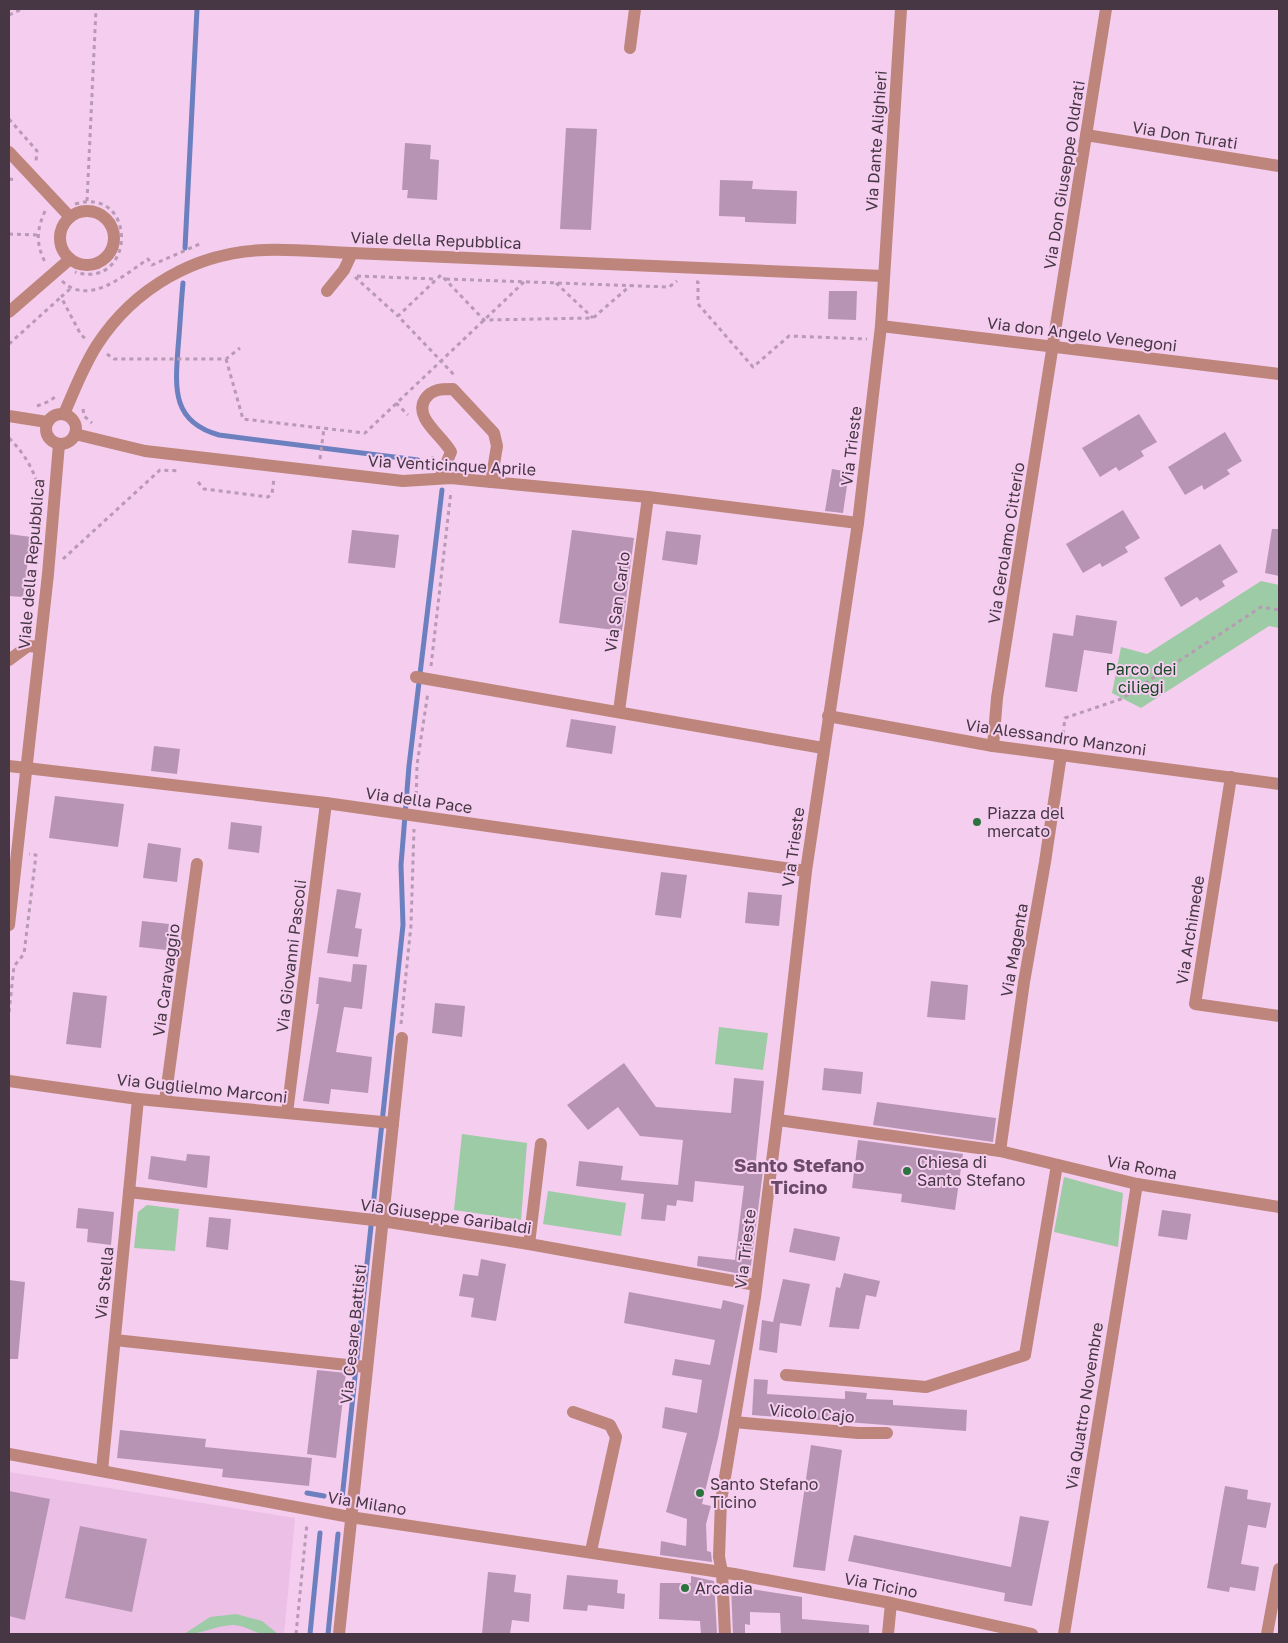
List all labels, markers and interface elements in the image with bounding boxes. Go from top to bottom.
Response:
street label: Via Dante Alighieri [861,70,891,212]
street label: Via Don Giuseppe Oldrati [1039,79,1089,271]
street label: Via Don Turati [1131,117,1239,153]
street label: Viale della Repubblica [350,227,522,253]
street label: Via don Angelo Venegoni [986,312,1178,356]
street label: Via Trieste [836,405,866,487]
street label: Via Venticinque Aprile [367,451,537,479]
street label: Via Gerolamo Citterio [983,461,1029,625]
street label: Viale della Repubblica [14,478,48,650]
street label: Via San Carlo [600,550,634,654]
park label: Parco dei ciliegi [1105,659,1177,697]
street label: Via Alessandro Manzoni [964,714,1148,760]
street label: Via della Pace [364,783,474,817]
place label: Piazza del mercato [987,803,1065,841]
street label: Via Trieste [777,806,809,888]
marker: Piazza del mercato [971,816,983,828]
street label: Via Archimede [1171,874,1209,986]
street label: Via Giovanni Pascoli [272,878,310,1034]
street label: Via Magenta [996,901,1032,999]
street label: Via Caravaggio [148,922,184,1038]
street label: Via Guglielmo Marconi [116,1069,288,1107]
street label: Via Roma [1105,1150,1179,1184]
place label: Chiesa di Santo Stefano [917,1152,1025,1190]
district label: Santo Stefano Ticino [734,1153,864,1198]
marker: Chiesa di Santo Stefano [901,1165,913,1177]
street label: Via Giuseppe Garibaldi [359,1194,533,1238]
street label: Via Trieste [730,1208,760,1290]
street label: Via Stella [90,1246,118,1320]
street label: Via Cesare Battisti [336,1263,370,1405]
street label: Via Quattro Novembre [1061,1321,1107,1491]
street label: Vicolo Cajo [768,1399,856,1427]
place label: Santo Stefano Ticino [710,1474,818,1512]
street label: Via Milano [326,1487,408,1519]
marker: Santo Stefano Ticino [694,1487,706,1499]
street label: Via Ticino [842,1568,920,1602]
place label: Arcadia [695,1578,753,1598]
marker: Arcadia [679,1582,691,1594]

